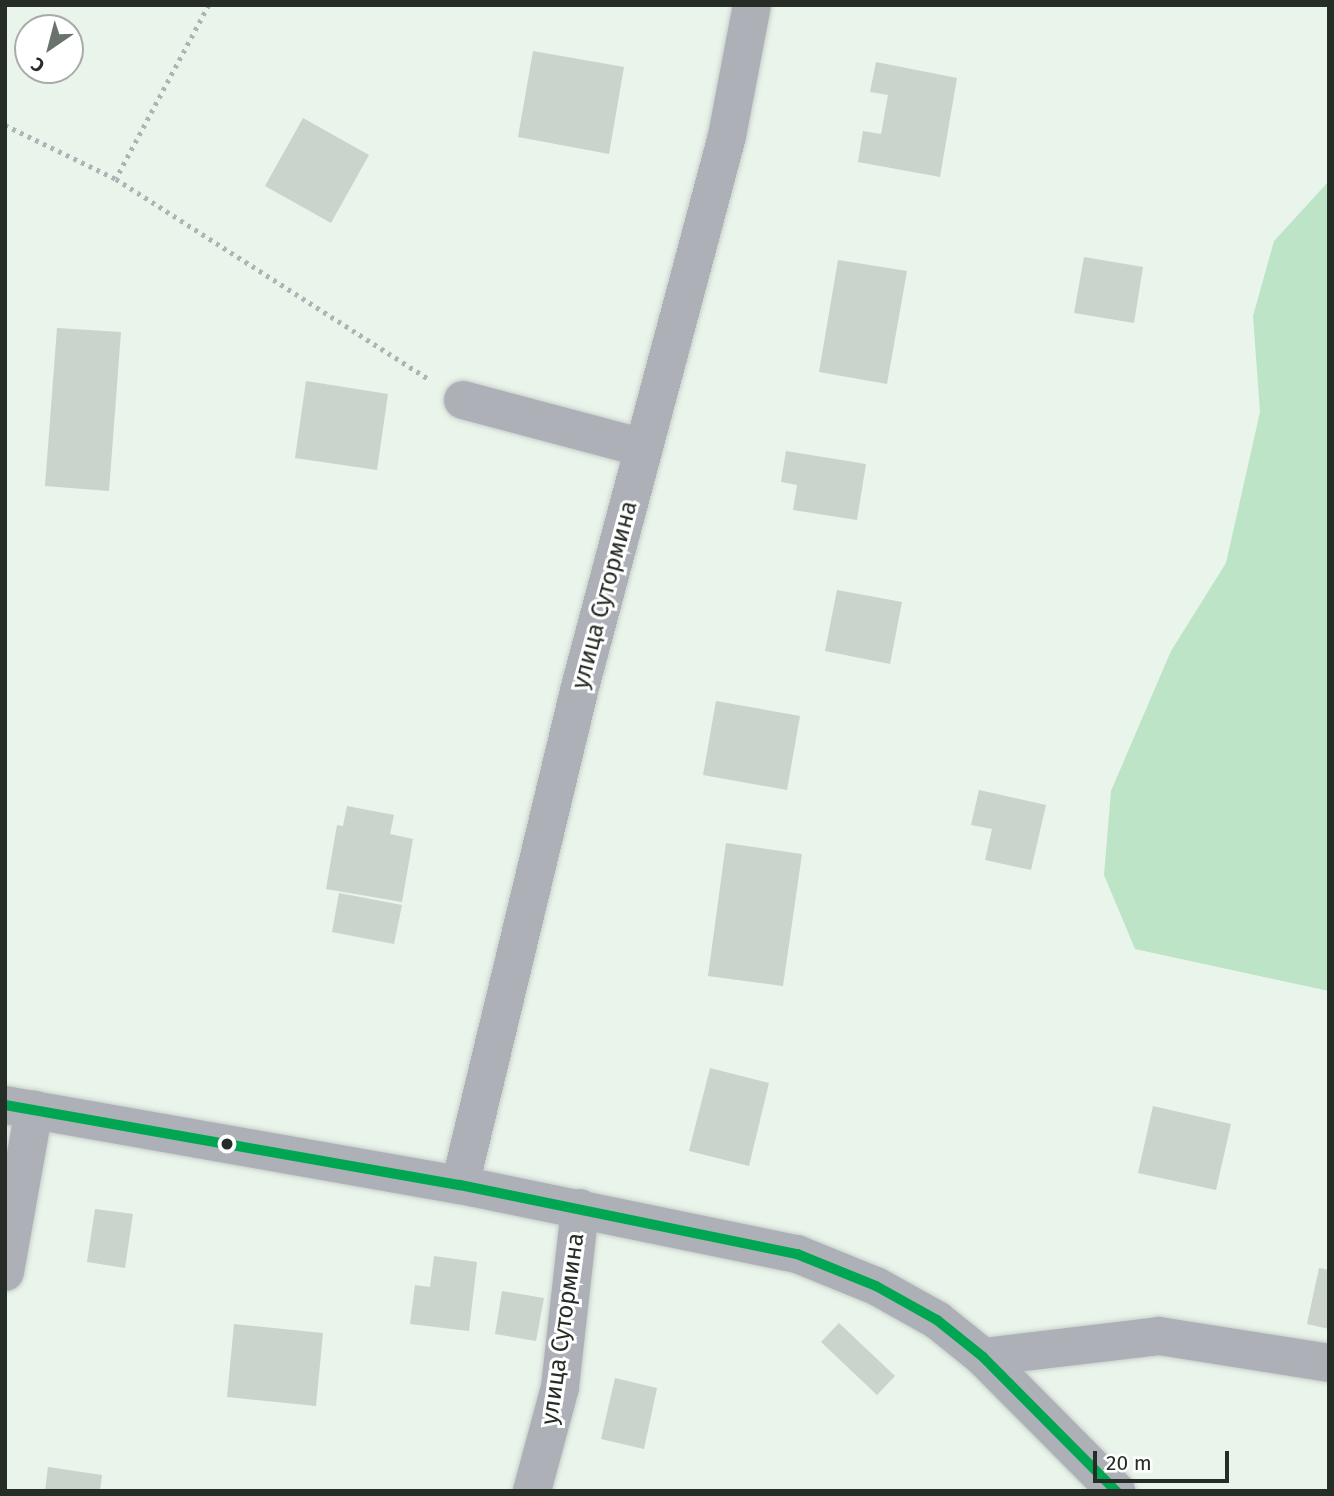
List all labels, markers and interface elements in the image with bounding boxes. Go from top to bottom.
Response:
north arrow [14,14,84,84]
text: С [27,52,49,78]
street label: улица Сутормина [566,498,644,692]
unlabelled marker [220,1137,234,1151]
street label: улица Сутормина [535,1231,591,1427]
scale bar [1096,1436,1232,1480]
text: 20 m [1106,1450,1152,1476]

